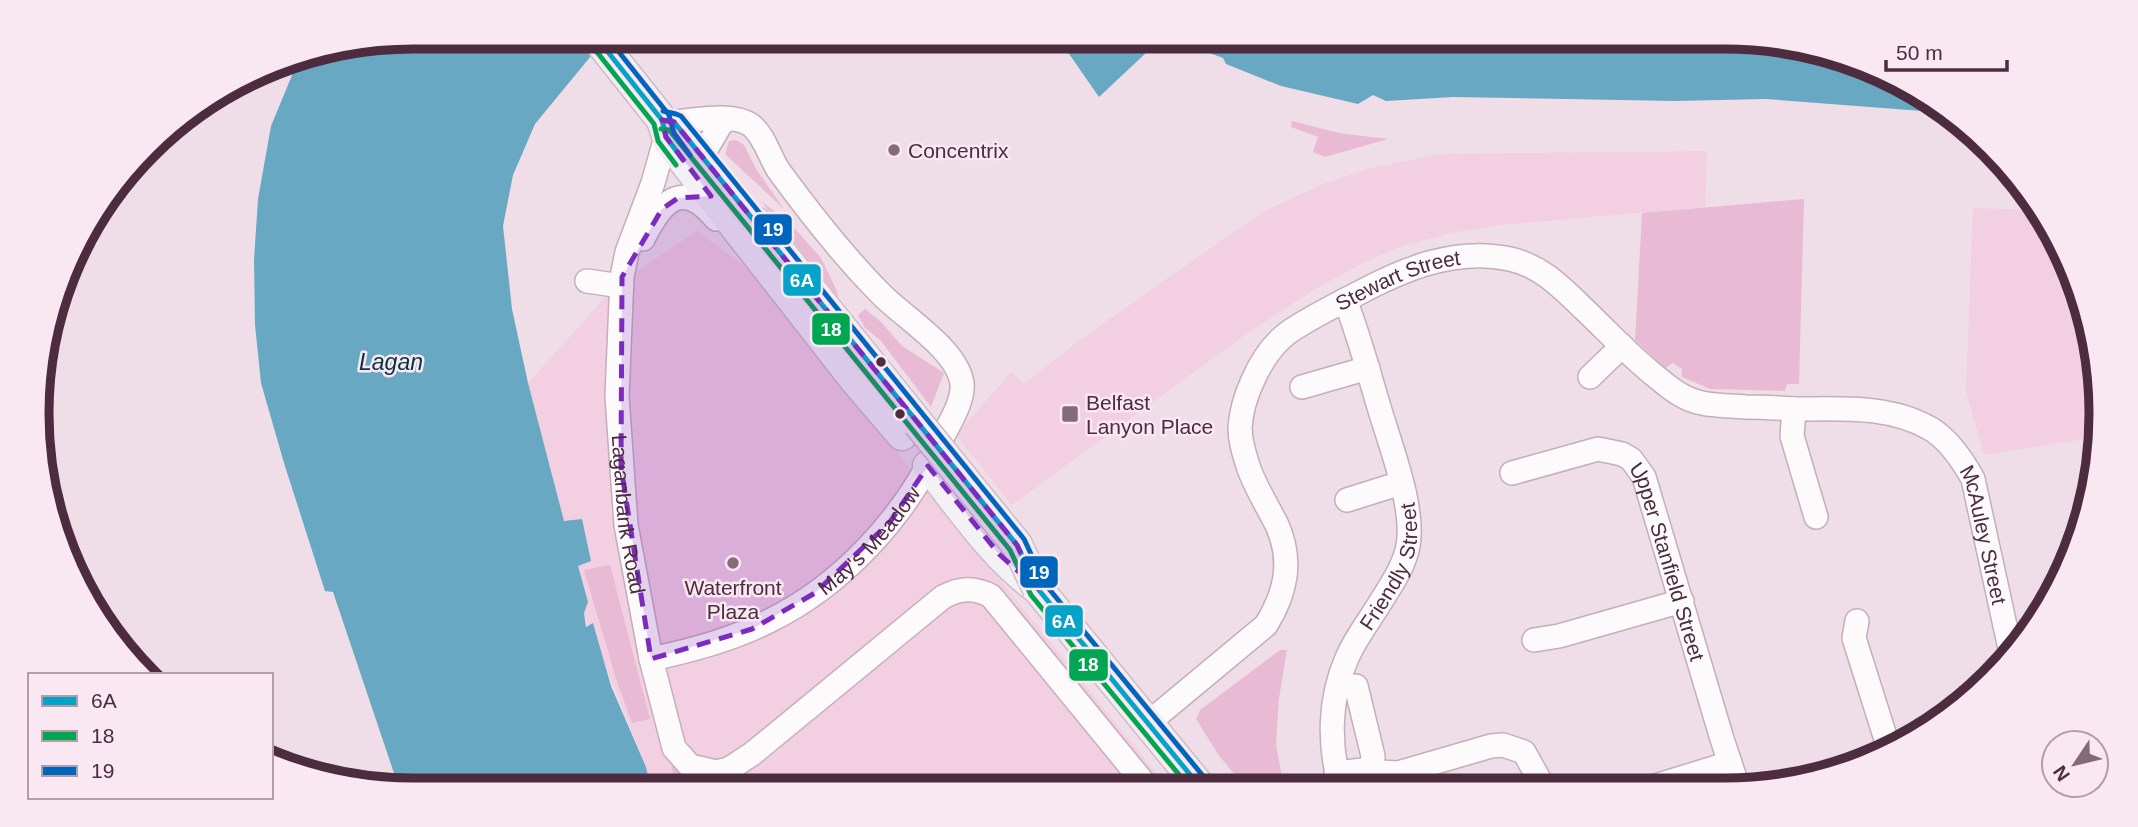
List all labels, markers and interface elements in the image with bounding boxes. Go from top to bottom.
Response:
scale bar [1886,28,2007,72]
text: 50 m [1896,41,1943,64]
place label: Concentrix [908,139,1009,162]
marker: Concentrix [886,142,902,158]
line badge: 19 [753,213,793,246]
text: 19 [762,219,784,240]
street label: Stewart Street [1331,245,1462,315]
line badge: 6A [782,263,822,297]
text: 6A [790,270,814,291]
line badge: 18 [811,312,851,346]
text: 18 [820,319,842,340]
water label: Lagan [359,349,423,375]
unlabelled marker [874,355,888,369]
place label: Belfast Lanyon Place [1086,391,1213,438]
marker: Belfast Lanyon Place [1060,404,1080,424]
unlabelled marker [893,407,907,421]
street label: Laganbank Road [608,434,650,596]
street label: Upper Stanfield Street [1625,458,1710,664]
street label: McAuley Street [1956,461,2012,607]
street label: May's Meadow [813,481,925,599]
street label: Friendly Street [1354,501,1421,634]
marker: Waterfront Plaza [725,555,741,571]
line badge: 19 [1019,555,1059,589]
text: 19 [1028,562,1050,583]
place label: Waterfront Plaza [684,576,782,623]
line badge: 6A [1044,604,1084,638]
text: 6A [1052,611,1076,632]
line badge: 18 [1068,648,1109,682]
text: 18 [1077,654,1099,675]
legend [28,673,273,799]
text: 6A [91,689,117,712]
text: 18 [91,724,114,747]
north arrow [2040,729,2110,799]
text: 19 [91,759,114,782]
text: N [2049,762,2074,785]

